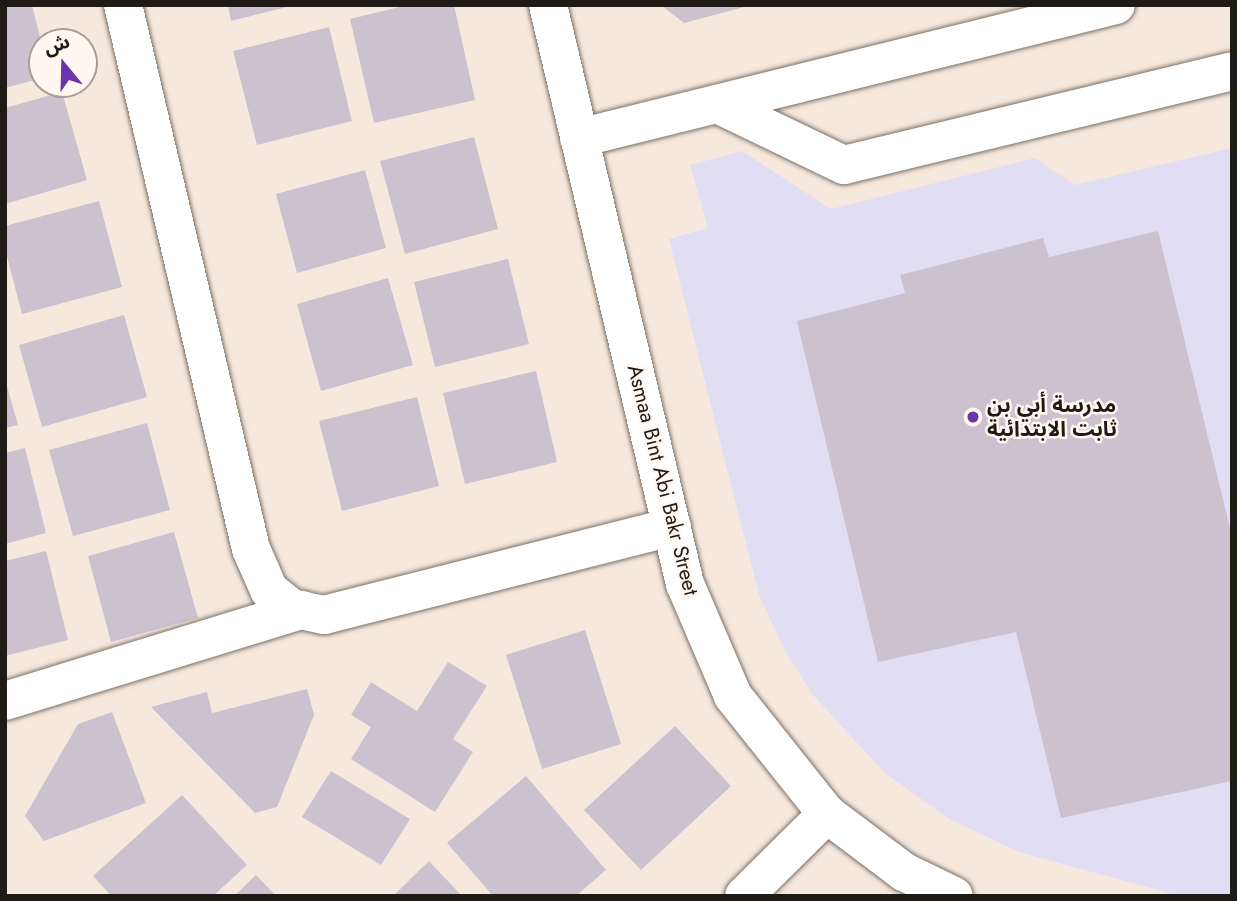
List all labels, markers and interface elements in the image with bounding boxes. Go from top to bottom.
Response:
north arrow [28,28,98,98]
text: ش [40,28,73,62]
street label: Asmaa Bint Abi Bakr Street [622,362,704,598]
place label: مدرسة أبي بن ثابت الابتدائية [987,392,1117,442]
marker: مدرسة أبي بن ثابت الابتدائية [965,409,981,425]

